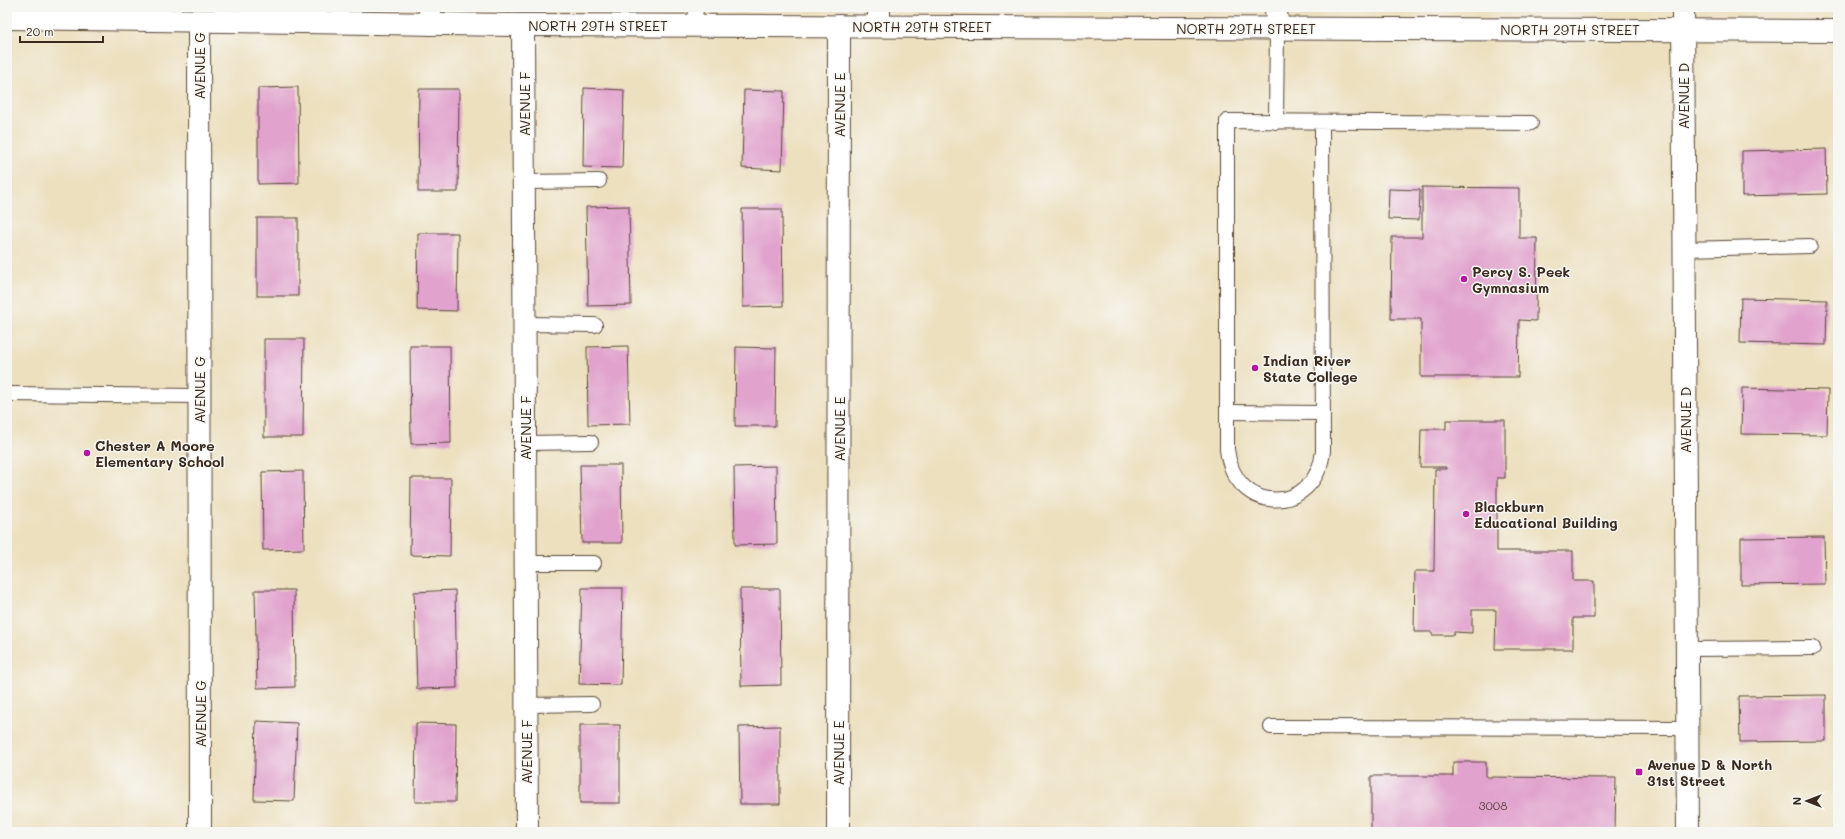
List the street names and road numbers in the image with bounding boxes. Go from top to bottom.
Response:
street label: NORTH 29TH STREET [528,16,668,35]
street label: NORTH 29TH STREET [852,17,992,36]
street label: NORTH 29TH STREET [1176,19,1316,38]
street label: NORTH 29TH STREET [1500,20,1640,39]
street label: AVENUE G [190,32,209,100]
street label: AVENUE D [1674,63,1693,129]
street label: AVENUE F [515,72,534,136]
street label: AVENUE E [830,73,849,137]
street label: AVENUE G [190,356,209,424]
street label: AVENUE D [1676,387,1695,453]
street label: AVENUE F [516,396,535,460]
street label: AVENUE E [830,397,849,461]
street label: AVENUE G [191,680,210,748]
street label: AVENUE F [517,720,536,784]
street label: AVENUE E [829,721,848,785]

